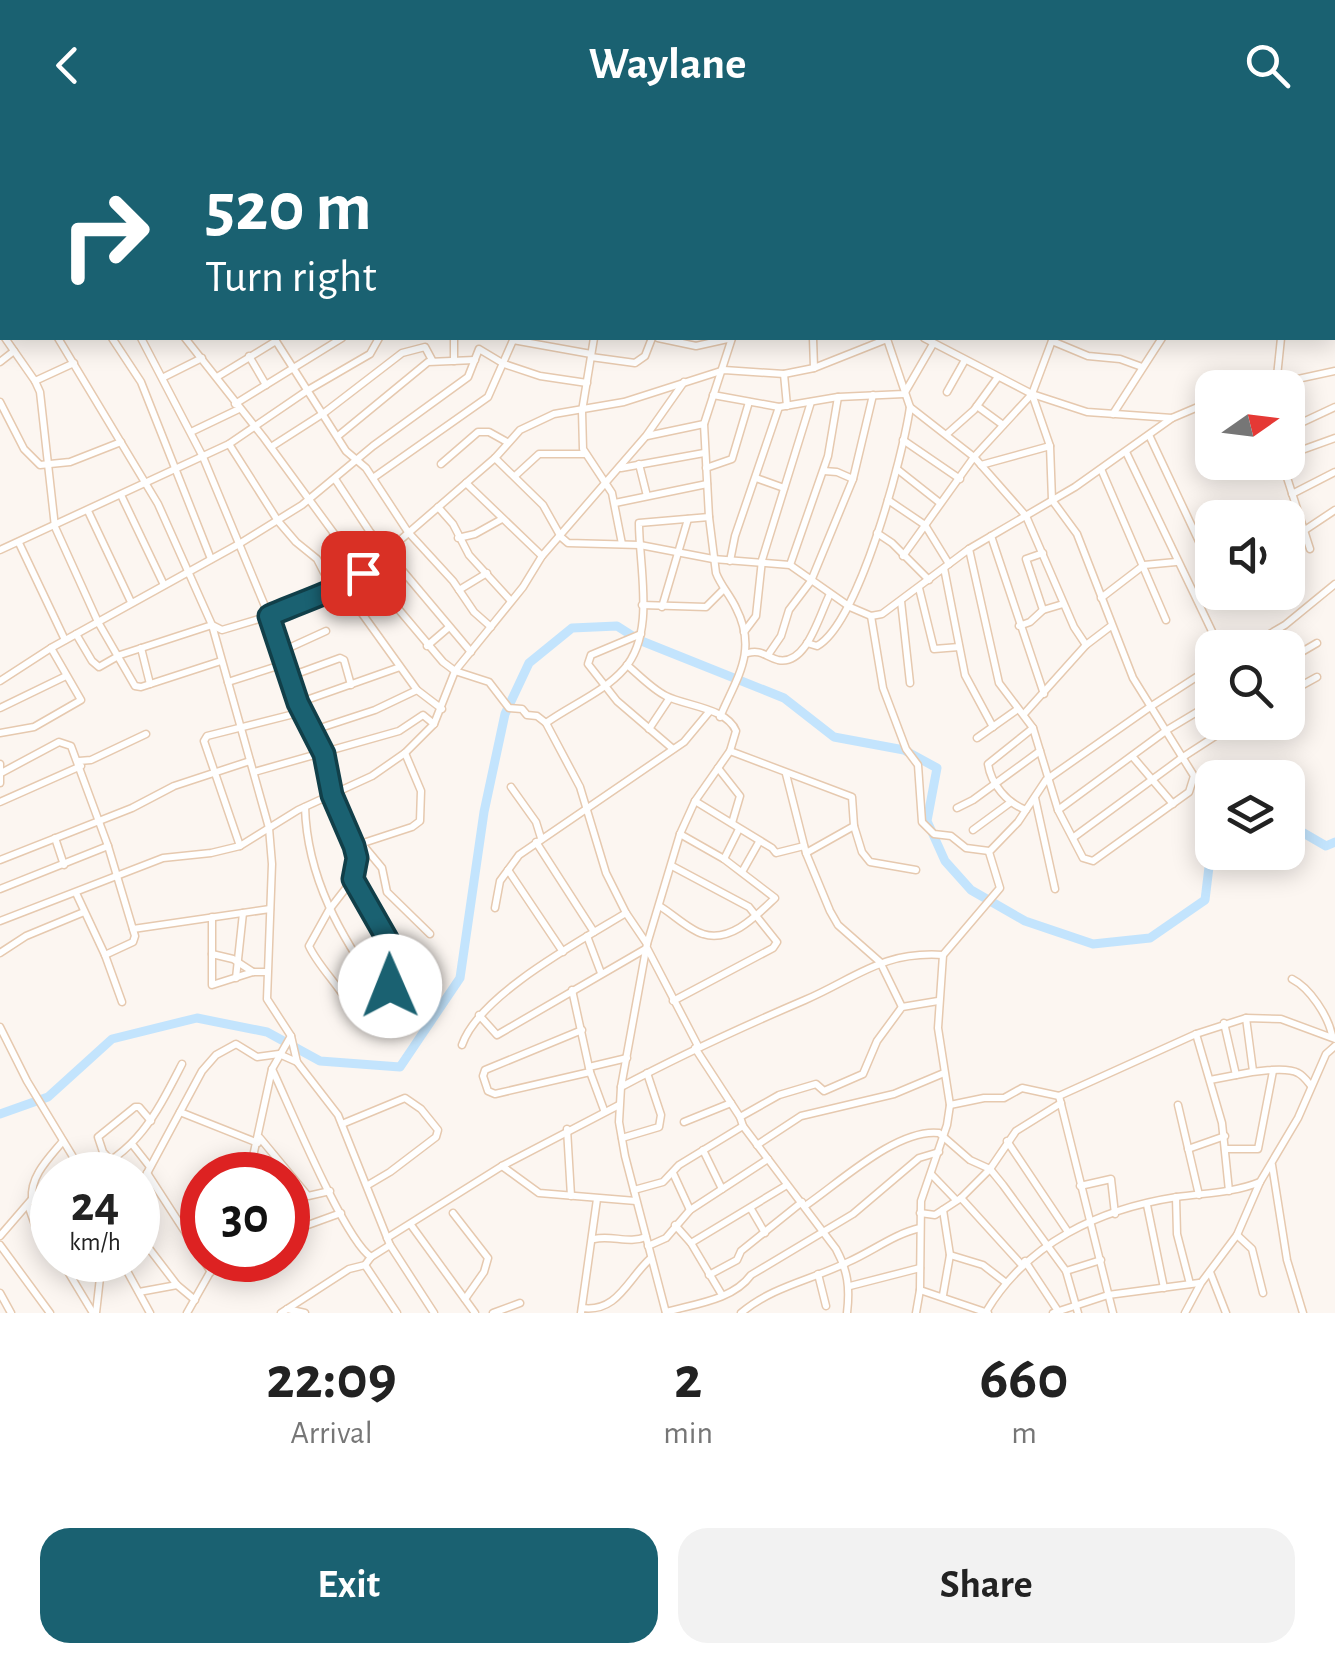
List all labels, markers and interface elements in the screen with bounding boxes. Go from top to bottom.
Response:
icon: back [40,38,95,93]
icon: search [1240,38,1295,93]
text: Waylane [589,42,746,87]
icon: right [40,170,170,300]
text: 520 m [205,173,372,243]
text: Turn right [205,255,377,300]
north arrow [1195,370,1305,480]
map controls [1195,370,1305,870]
button: sound [1195,500,1305,610]
pin [321,531,406,616]
icon: arrive [336,546,391,601]
button: search [1195,630,1305,740]
button: layers [1195,760,1305,870]
position arrow [338,934,442,1038]
speed limit sign: 30 [180,1152,310,1282]
text: 24 [71,1180,119,1230]
text: km/h [69,1230,121,1255]
text: 22:09 [266,1349,397,1409]
text: 2 [674,1349,702,1409]
text: 660 [979,1349,1069,1409]
text: Arrival [290,1417,373,1449]
text: min [663,1417,713,1449]
text: m [1011,1417,1037,1449]
button: Exit [40,1528,658,1643]
button: Share [678,1528,1295,1643]

